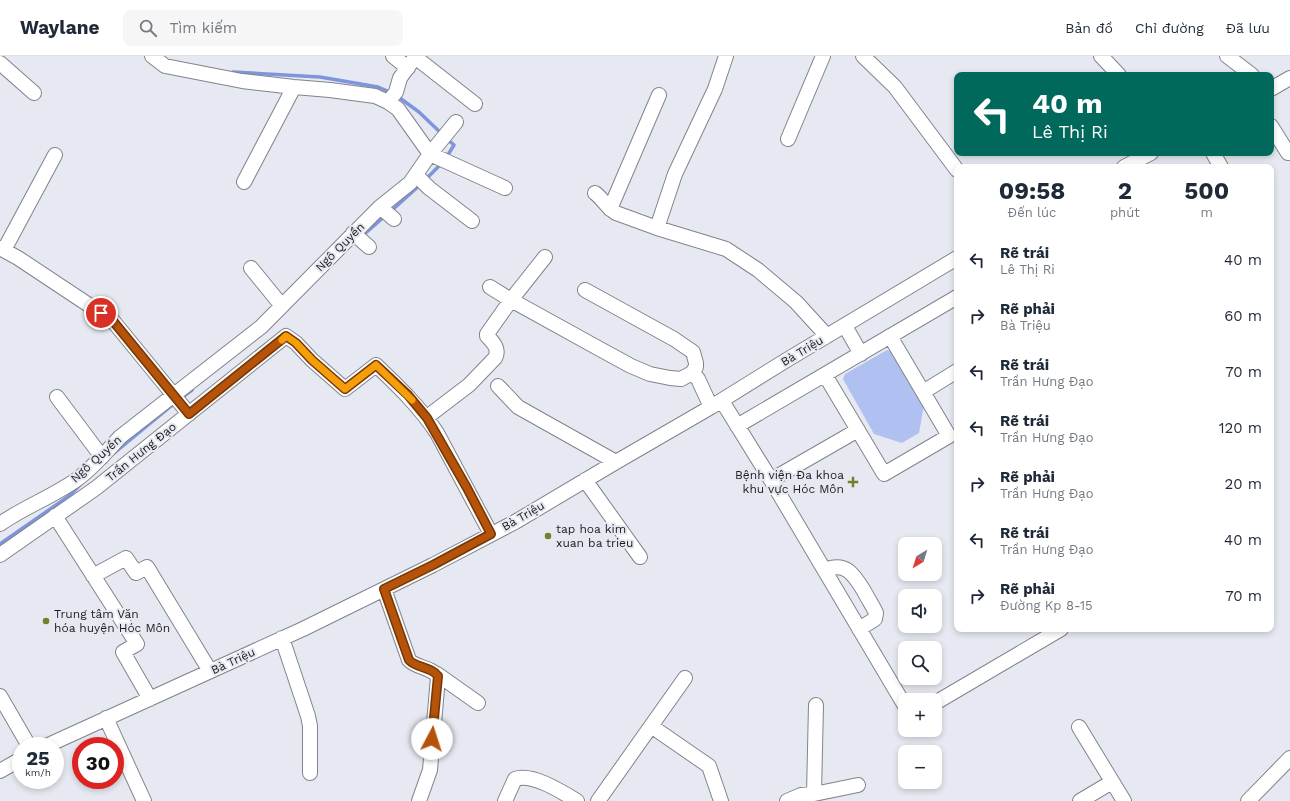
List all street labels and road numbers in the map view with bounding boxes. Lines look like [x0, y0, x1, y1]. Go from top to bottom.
street label: Ngô Quyền [313, 220, 367, 274]
street label: Bà Triệu [778, 333, 826, 369]
street label: Trần Hưng Đạo [103, 419, 179, 485]
street label: Ngô Quyền [68, 433, 124, 485]
street label: Bà Triệu [499, 498, 547, 534]
street label: Bà Triệu [209, 645, 257, 677]

